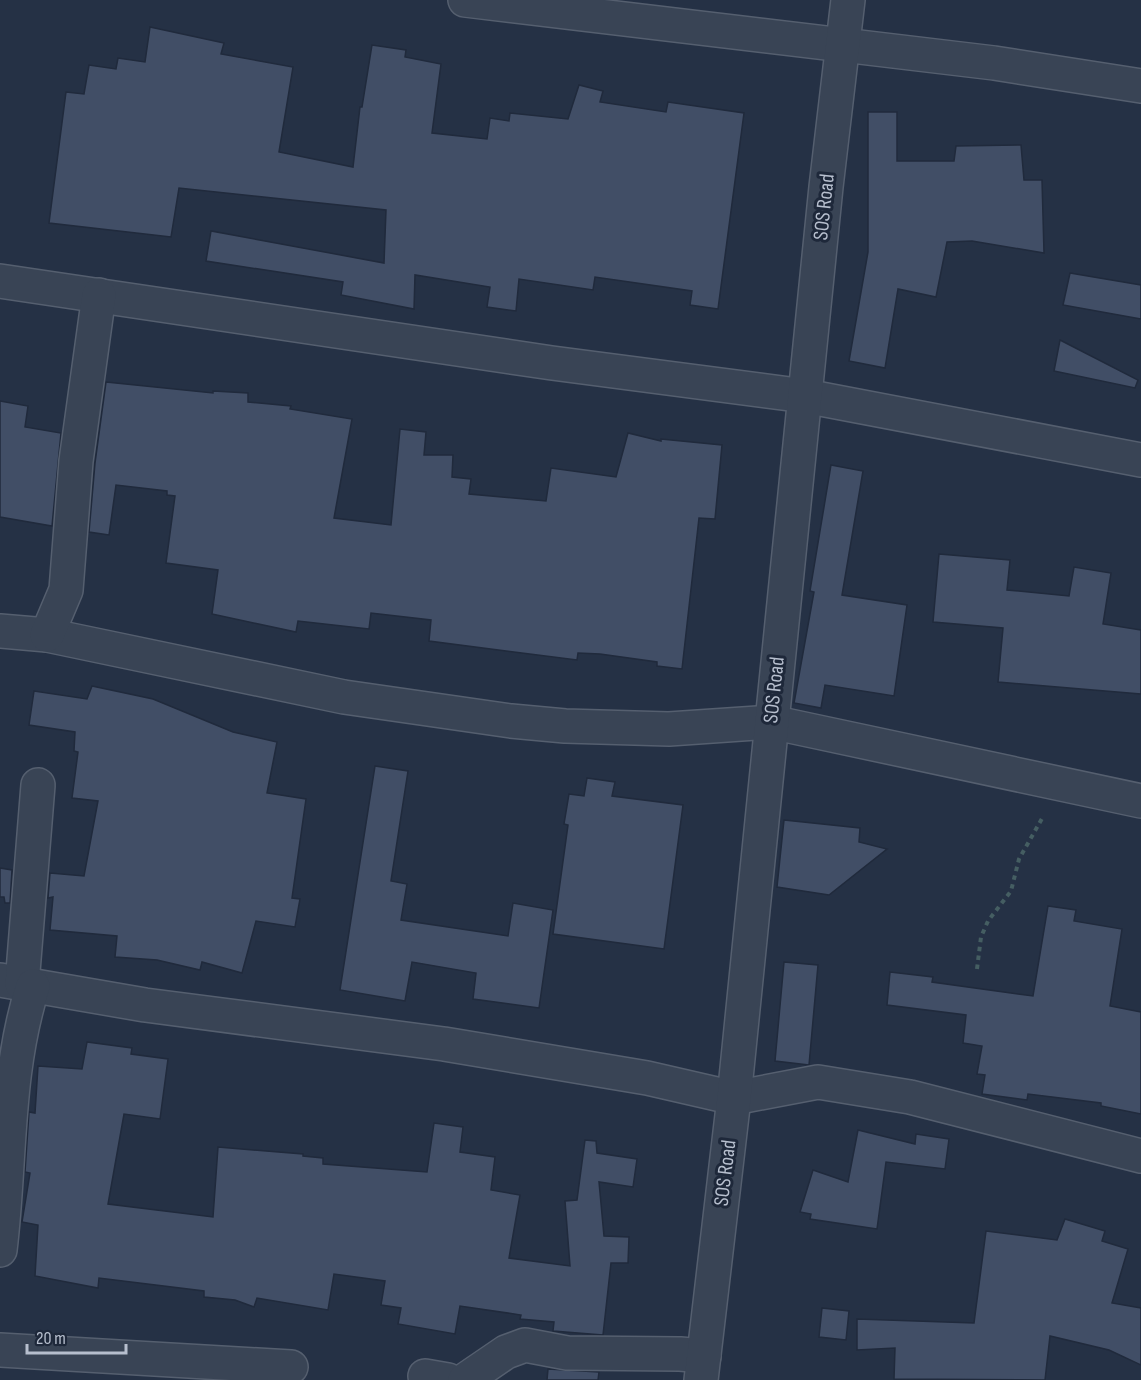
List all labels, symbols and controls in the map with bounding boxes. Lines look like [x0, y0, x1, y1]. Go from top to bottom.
street label: SOS Road [808, 173, 840, 241]
street label: SOS Road [758, 656, 790, 724]
street label: SOS Road [709, 1138, 741, 1208]
scale bar [27, 1317, 126, 1355]
text: 20 m [36, 1328, 66, 1349]

